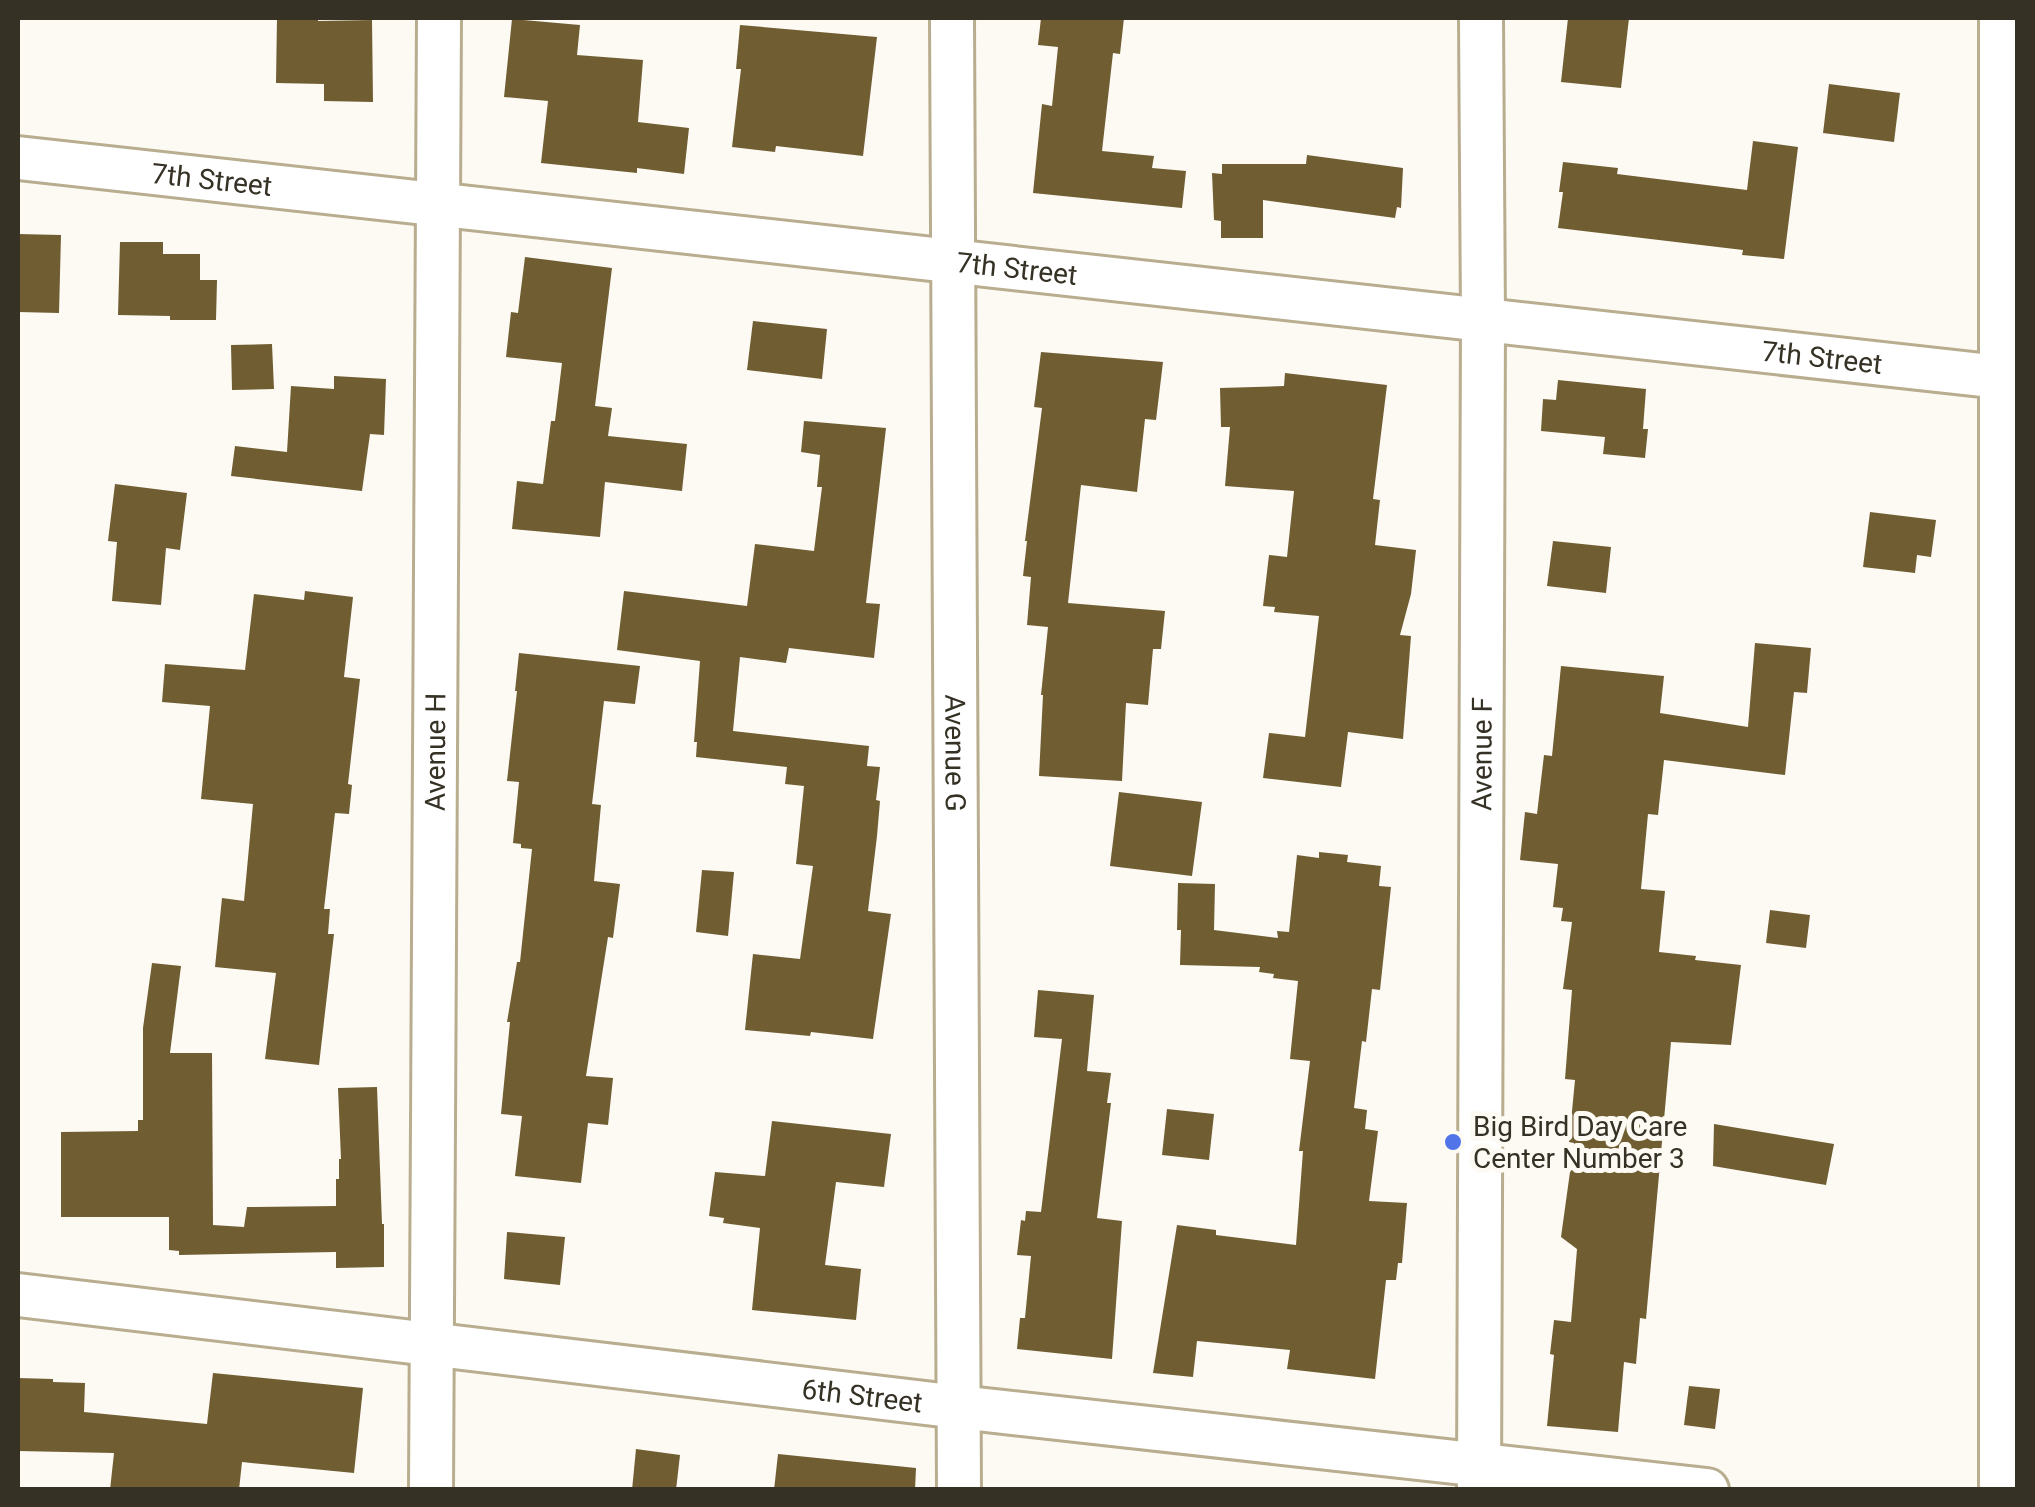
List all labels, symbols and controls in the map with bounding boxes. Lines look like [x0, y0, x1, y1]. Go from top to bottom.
street label: 7th Street [150, 157, 274, 203]
street label: 7th Street [955, 246, 1079, 292]
street label: 7th Street [1760, 335, 1884, 381]
street label: Avenue H [419, 693, 452, 811]
street label: Avenue G [938, 694, 972, 812]
street label: Avenue F [1465, 697, 1499, 811]
place label: Big Bird Day Care Center Number 3 [1473, 1110, 1687, 1175]
marker: Big Bird Day Care Center Number 3 [1442, 1131, 1464, 1153]
street label: 6th Street [800, 1372, 924, 1420]

